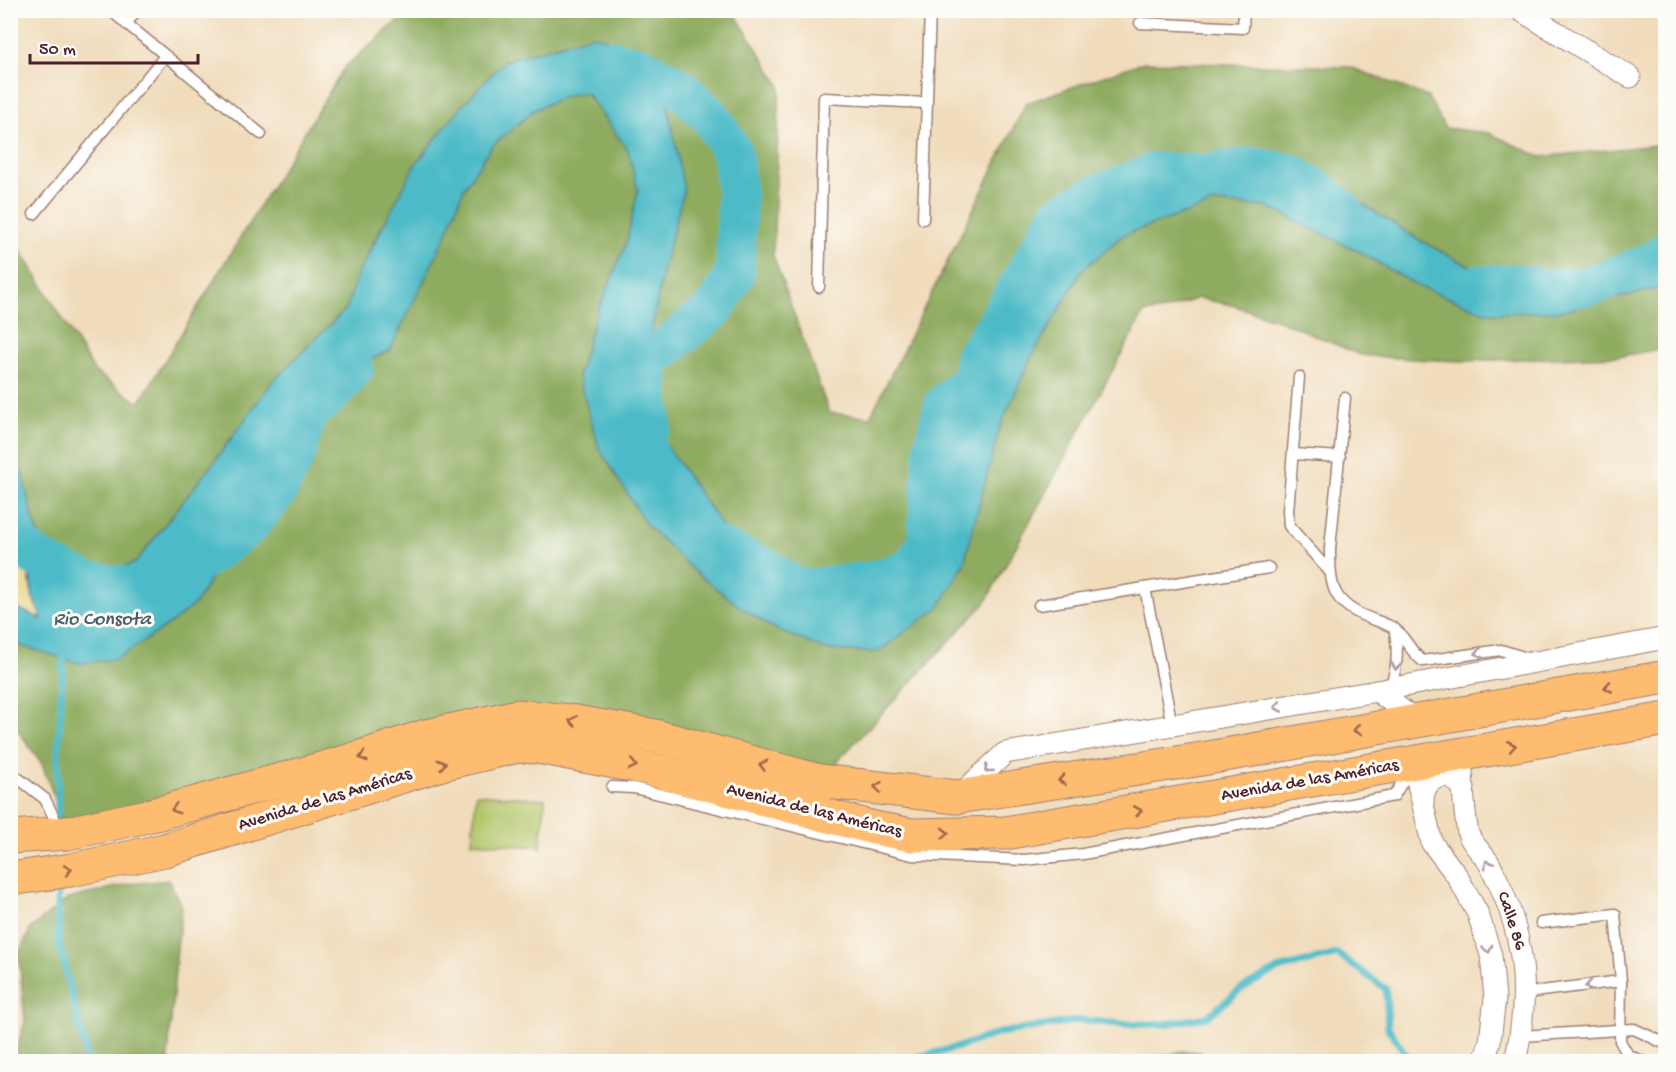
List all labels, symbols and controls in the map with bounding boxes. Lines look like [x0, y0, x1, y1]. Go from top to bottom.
scale bar [30, 27, 198, 65]
text: 50 m [39, 40, 76, 61]
water label: Rio Consota [53, 609, 153, 632]
one-way arrow [1474, 646, 1484, 659]
one-way arrow [1390, 660, 1403, 670]
one-way arrow [1603, 680, 1613, 693]
one-way arrow [1273, 700, 1283, 713]
one-way arrow [569, 716, 578, 728]
one-way arrow [1353, 724, 1362, 736]
one-way arrow [1507, 740, 1517, 753]
one-way arrow [358, 749, 369, 762]
street label: Avenida de las Américas [1220, 755, 1402, 807]
one-way arrow [628, 758, 638, 771]
one-way arrow [437, 759, 447, 772]
one-way arrow [758, 760, 768, 773]
one-way arrow [984, 762, 994, 773]
street label: Avenida de las Américas [236, 763, 415, 836]
one-way arrow [1057, 774, 1066, 786]
street label: Avenida de las Américas [724, 779, 905, 843]
one-way arrow [874, 782, 883, 794]
one-way arrow [170, 801, 180, 814]
one-way arrow [1134, 805, 1143, 817]
one-way arrow [941, 827, 950, 839]
one-way arrow [1484, 860, 1496, 870]
one-way arrow [63, 864, 73, 877]
street label: Calle 86 [1492, 889, 1531, 954]
one-way arrow [1481, 944, 1494, 954]
one-way arrow [1584, 979, 1593, 991]

